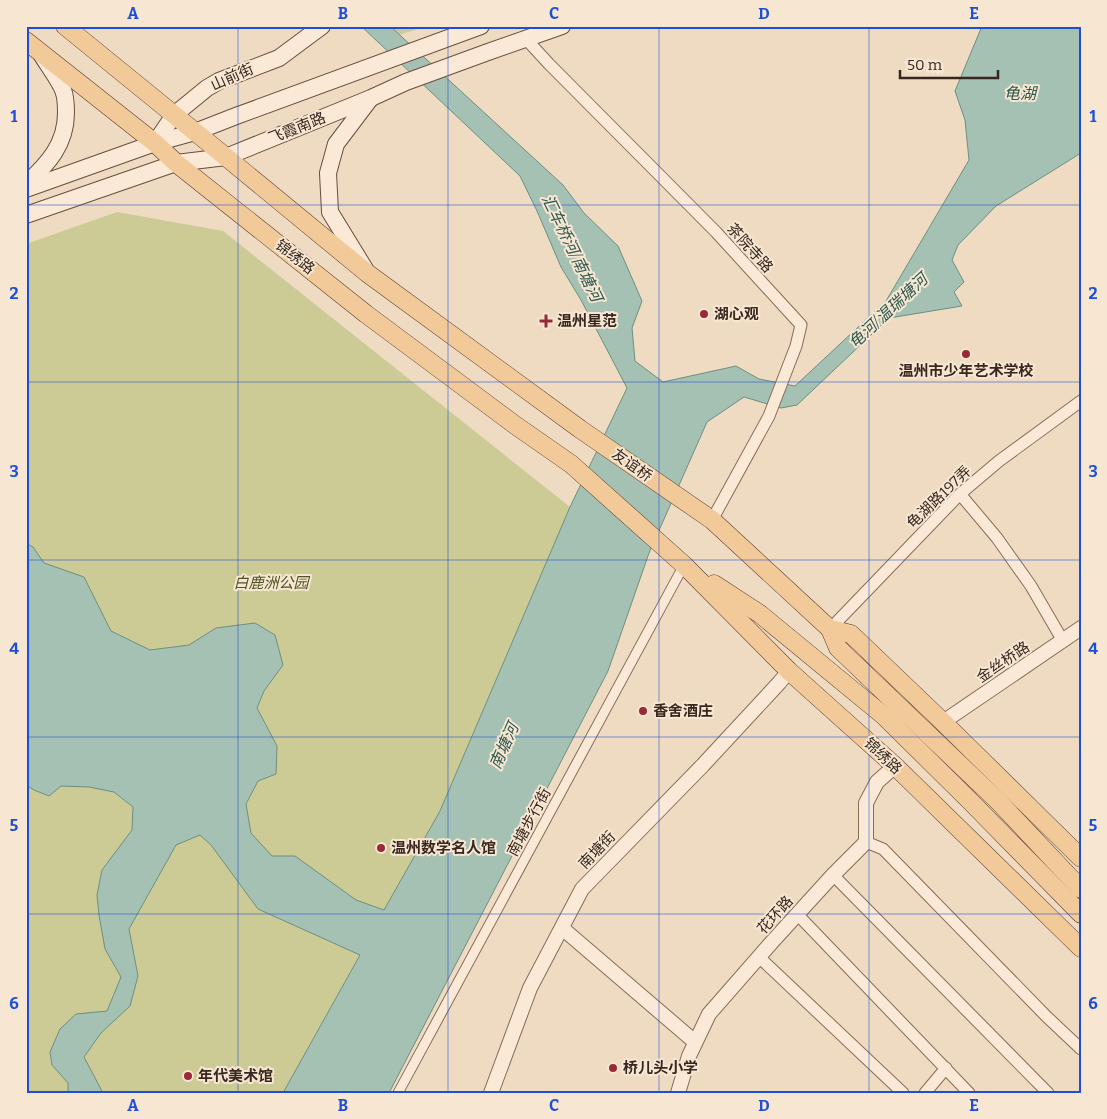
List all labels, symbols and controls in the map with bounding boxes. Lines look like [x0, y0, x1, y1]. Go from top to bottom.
text: A [127, 4, 139, 23]
text: B [338, 4, 348, 23]
text: C [549, 4, 559, 23]
text: D [758, 4, 770, 23]
text: E [969, 4, 979, 23]
scale bar [900, 48, 997, 80]
text: 50 m [907, 56, 943, 74]
street label: 山前街 [208, 60, 256, 94]
water label: 龟湖 [1004, 84, 1039, 103]
text: 1 [11, 107, 18, 126]
text: 1 [1090, 107, 1097, 126]
street label: 飞霞南路 [266, 108, 328, 148]
water label: 汇车桥河/南塘河 [538, 191, 607, 307]
street label: 茶院寺路 [723, 220, 777, 276]
street label: 锦绣路 [272, 236, 318, 278]
water label: 龟河/温瑞塘河 [845, 268, 933, 352]
text: 2 [9, 284, 19, 303]
text: 2 [1088, 284, 1098, 303]
place label: 湖心观 [714, 305, 759, 323]
marker: 湖心观 [698, 308, 710, 320]
place label: 温州星范 [557, 312, 617, 330]
marker: 温州星范 [539, 314, 553, 328]
marker: 温州市少年艺术学校 [960, 348, 972, 360]
place label: 温州市少年艺术学校 [898, 362, 1034, 380]
street label: 友谊桥 [608, 445, 656, 485]
text: 3 [9, 462, 19, 481]
street label: 龟湖路197弄 [903, 462, 975, 532]
text: 3 [1088, 462, 1098, 481]
park label: 白鹿洲公园 [233, 574, 310, 592]
street label: 金丝桥路 [973, 638, 1033, 686]
text: 4 [9, 639, 19, 658]
text: 4 [1088, 639, 1098, 658]
place label: 香舍酒庄 [653, 702, 713, 720]
marker: 香舍酒庄 [637, 705, 649, 717]
water label: 南塘河 [486, 717, 524, 772]
street label: 锦绣路 [860, 734, 906, 778]
street label: 南塘步行街 [503, 785, 555, 859]
text: 5 [10, 816, 19, 835]
text: 5 [1089, 816, 1098, 835]
street label: 南塘街 [575, 828, 619, 872]
place label: 温州数学名人馆 [391, 839, 496, 857]
marker: 温州数学名人馆 [375, 842, 387, 854]
street label: 花环路 [753, 892, 797, 938]
text: 6 [9, 994, 19, 1013]
text: 6 [1088, 994, 1098, 1013]
place label: 桥儿头小学 [623, 1059, 698, 1077]
marker: 桥儿头小学 [607, 1062, 619, 1074]
place label: 年代美术馆 [198, 1067, 273, 1085]
marker: 年代美术馆 [182, 1070, 194, 1082]
text: A [127, 1096, 139, 1115]
text: B [338, 1096, 348, 1115]
text: C [549, 1096, 559, 1115]
text: D [758, 1096, 770, 1115]
text: E [969, 1096, 979, 1115]

